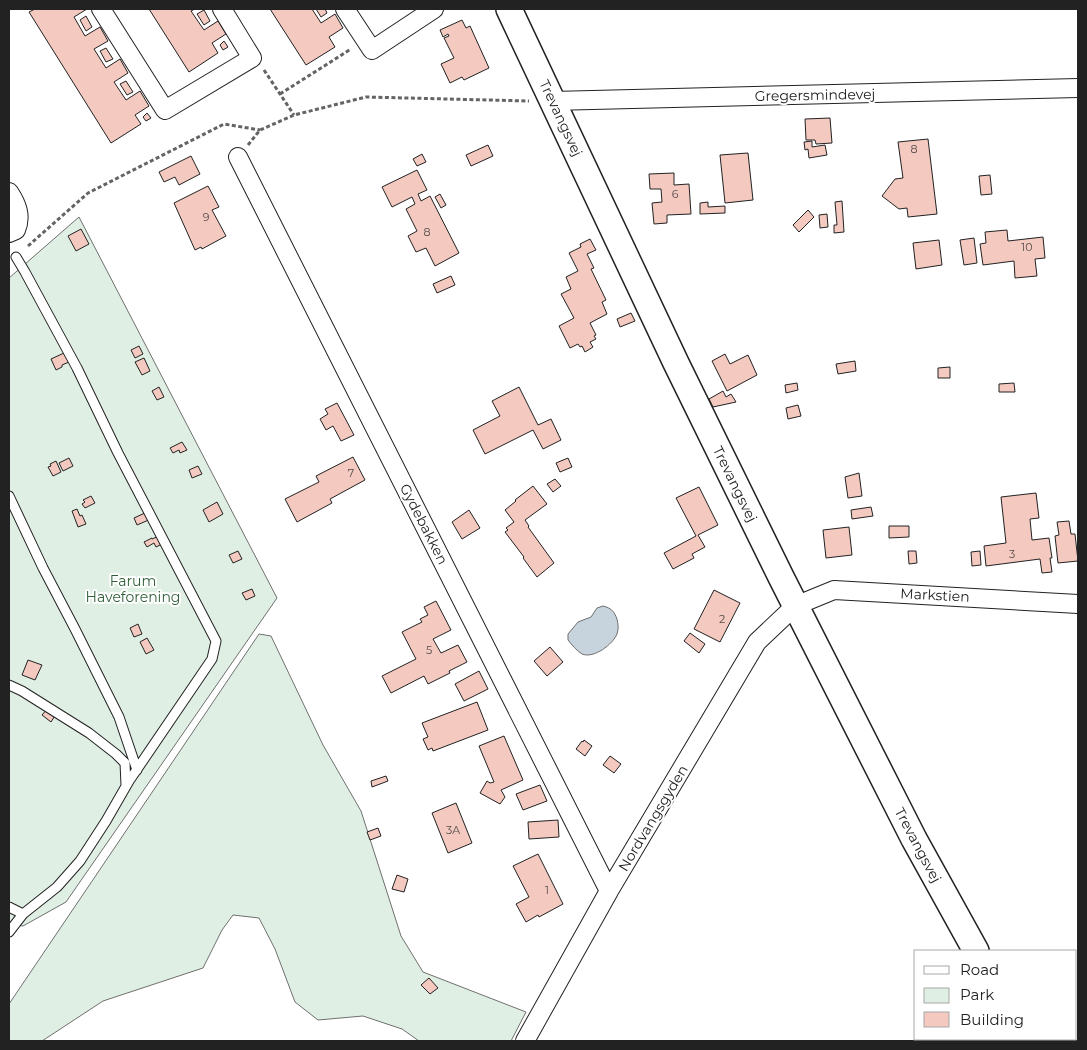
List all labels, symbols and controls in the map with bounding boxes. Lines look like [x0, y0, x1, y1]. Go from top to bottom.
street label: Trevangsvej [535, 77, 587, 159]
street label: Gregersmindevej [755, 85, 875, 105]
house number: 8 [910, 142, 918, 156]
house number: 6 [672, 187, 679, 201]
house number: 9 [203, 210, 210, 224]
house number: 8 [423, 225, 431, 239]
house number: 10 [1021, 240, 1033, 254]
street label: Trevangsvej [709, 443, 761, 525]
house number: 7 [348, 466, 354, 480]
street label: Gydebakken [396, 481, 452, 567]
house number: 3 [1009, 547, 1015, 561]
park label: Farum Haveforening [86, 572, 180, 606]
street label: Markstien [900, 584, 970, 606]
house number: 2 [719, 612, 725, 626]
house number: 5 [426, 643, 432, 657]
street label: Nordvangsgyden [614, 762, 692, 874]
street label: Trevangsvej [891, 804, 945, 886]
house number: 3A [446, 823, 460, 837]
house number: 1 [545, 883, 549, 897]
legend [914, 950, 1077, 1040]
text: Road [960, 960, 999, 979]
text: Park [960, 985, 994, 1004]
text: Building [960, 1010, 1024, 1029]

